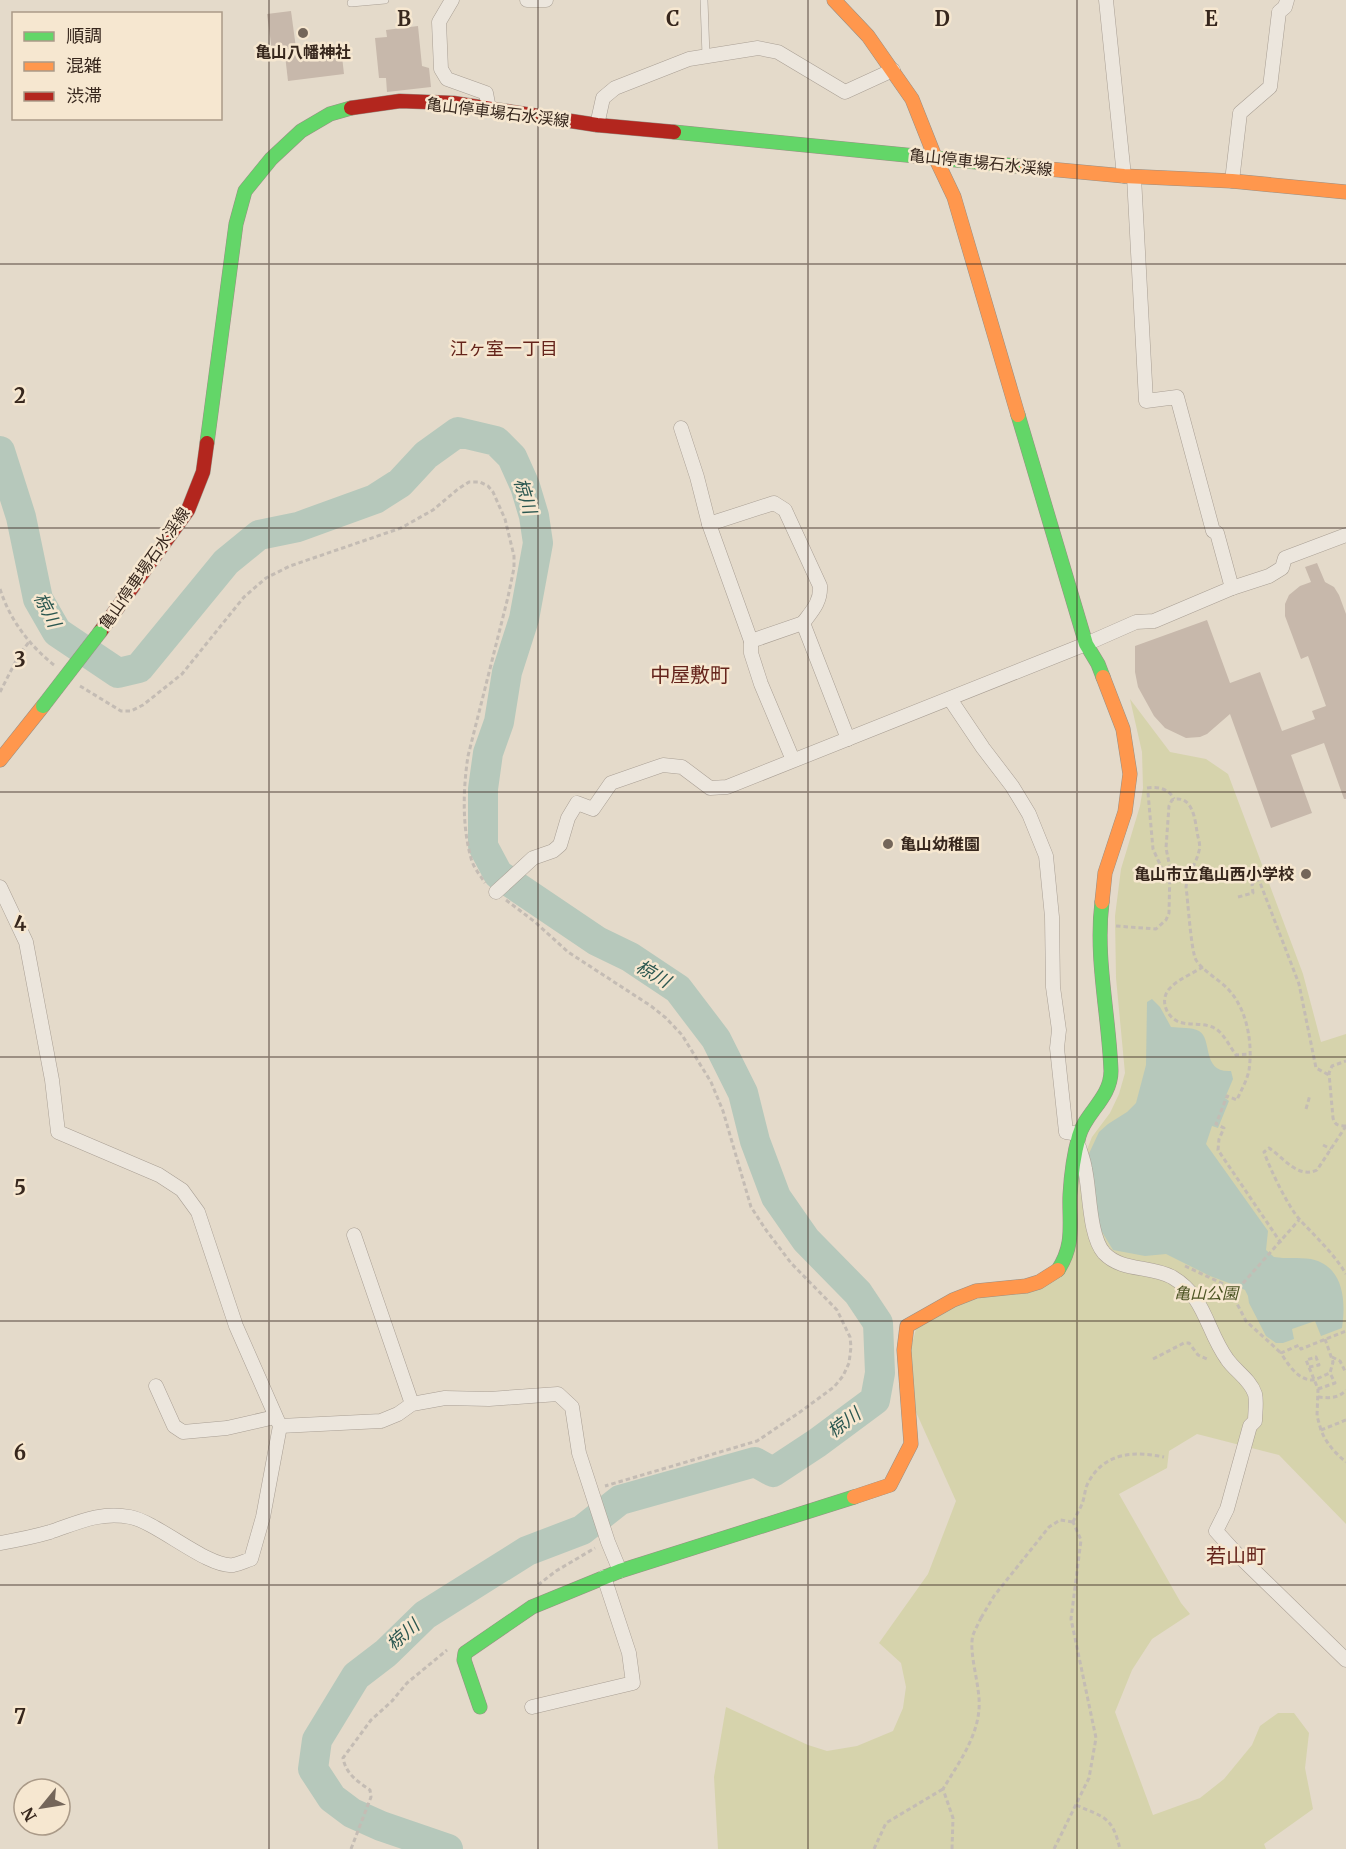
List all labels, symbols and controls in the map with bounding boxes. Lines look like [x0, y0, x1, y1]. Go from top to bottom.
text: B [397, 6, 411, 31]
text: C [666, 6, 680, 31]
text: D [934, 6, 950, 31]
text: E [1204, 6, 1218, 31]
legend [12, 12, 222, 120]
text: 順調 [66, 24, 102, 47]
marker: 亀山八幡神社 [296, 26, 310, 40]
place label: 亀山八幡神社 [255, 42, 351, 62]
text: 混雑 [66, 54, 102, 77]
text: 渋滞 [66, 84, 102, 107]
street label: 亀山停車場石水渓線 [425, 93, 571, 131]
street label: 亀山停車場石水渓線 [908, 145, 1054, 179]
district label: 江ヶ室一丁目 [450, 337, 558, 360]
text: 2 [14, 383, 26, 408]
water label: 椋川 [509, 475, 542, 518]
street label: 亀山停車場石水渓線 [95, 503, 193, 633]
water label: 椋川 [29, 589, 67, 633]
text: 3 [14, 647, 26, 672]
district label: 中屋敷町 [650, 662, 730, 687]
place label: 亀山幼稚園 [900, 834, 980, 854]
marker: 亀山幼稚園 [881, 837, 895, 851]
place label: 亀山市立亀山西小学校 [1134, 864, 1294, 884]
marker: 亀山市立亀山西小学校 [1299, 867, 1313, 881]
text: 4 [14, 911, 27, 936]
water label: 椋川 [632, 955, 676, 994]
text: 5 [14, 1175, 26, 1200]
park label: 亀山公園 [1174, 1283, 1240, 1303]
water label: 椋川 [822, 1401, 867, 1443]
text: 6 [14, 1440, 26, 1465]
district label: 若山町 [1206, 1543, 1266, 1568]
water label: 椋川 [382, 1613, 425, 1655]
text: 7 [14, 1704, 26, 1729]
north arrow [12, 1777, 72, 1837]
text: N [17, 1804, 41, 1825]

